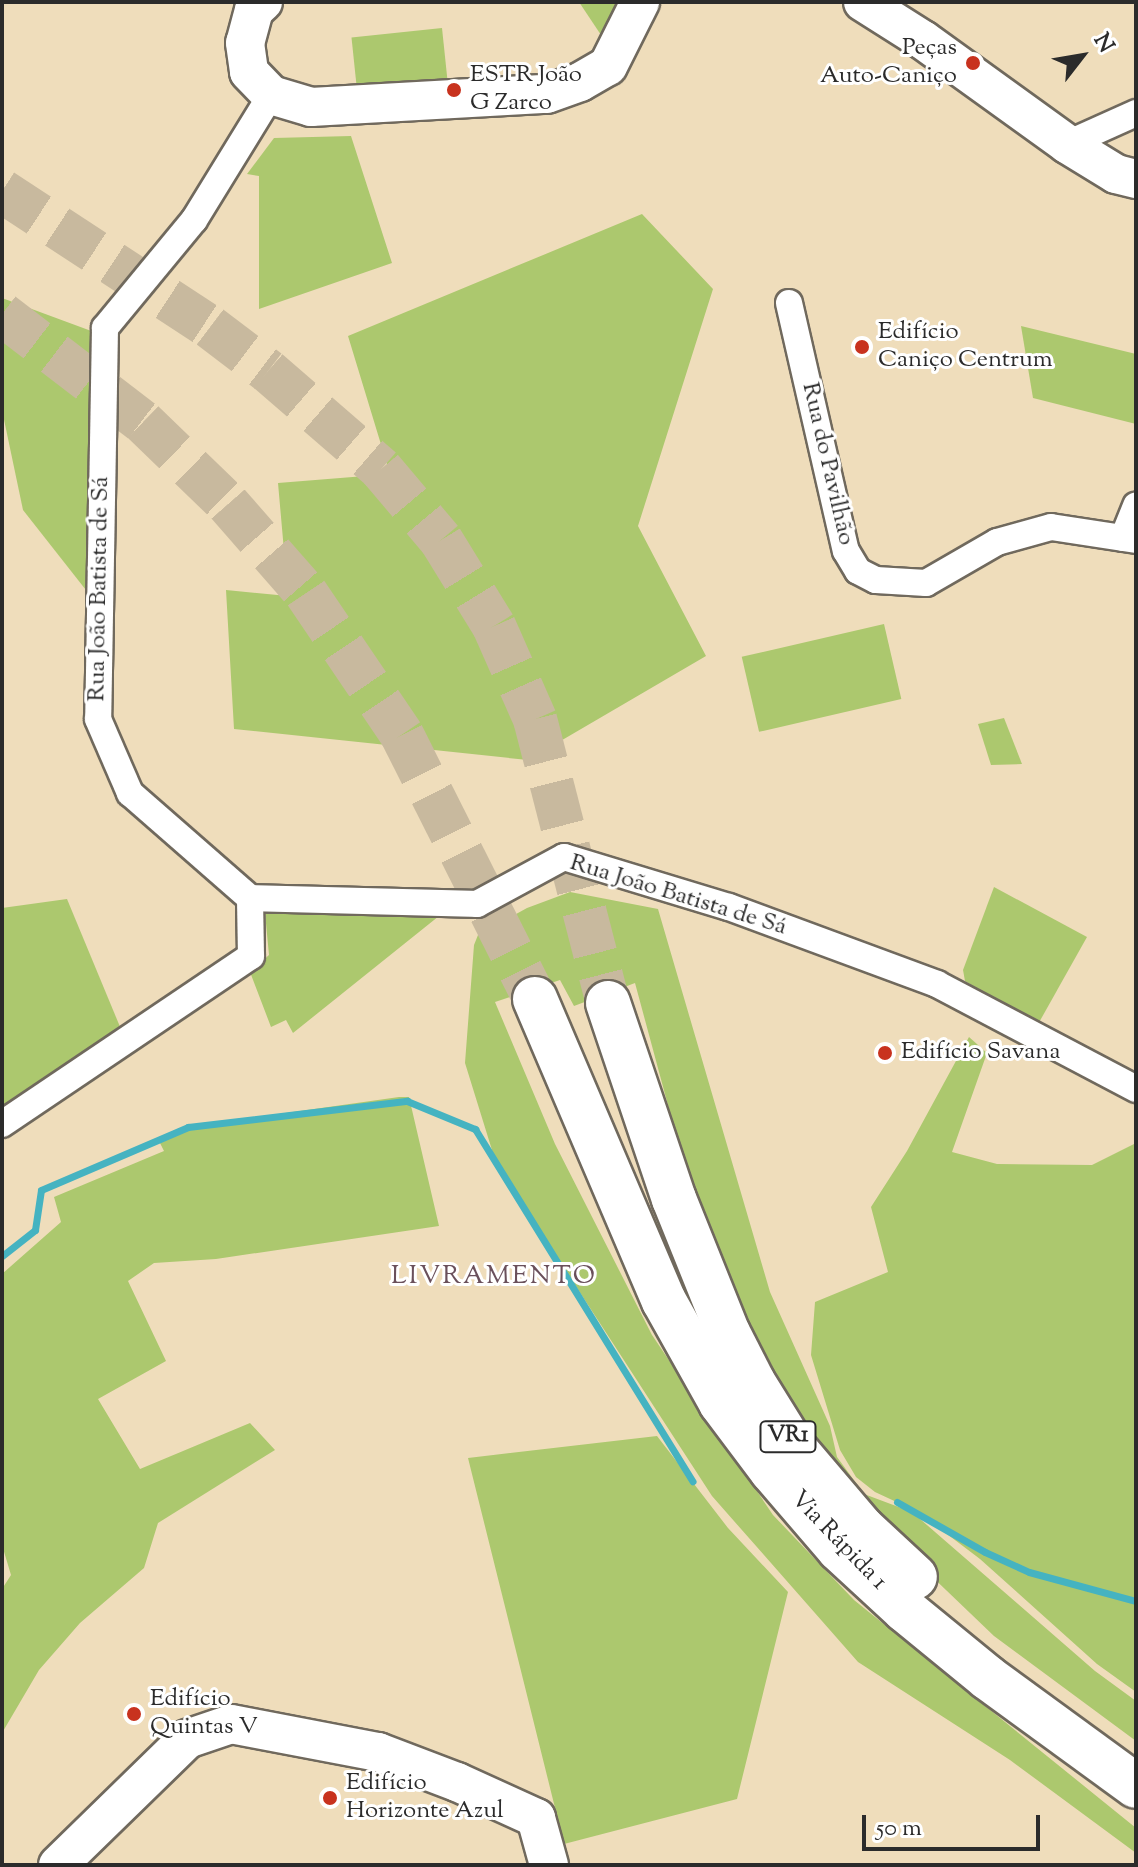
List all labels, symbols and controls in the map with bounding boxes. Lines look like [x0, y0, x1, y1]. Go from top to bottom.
north arrow [1042, 16, 1122, 96]
text: N [1084, 28, 1121, 59]
place label: Peças Auto-Caniço [820, 35, 957, 91]
marker: Peças Auto-Caniço [964, 54, 982, 72]
place label: ESTR João G Zarco [470, 62, 582, 118]
marker: ESTR João G Zarco [445, 81, 463, 99]
place label: Edifício Caniço Centrum [878, 319, 1053, 375]
marker: Edifício Caniço Centrum [853, 338, 871, 356]
street label: Rua do Pavilhão [794, 380, 860, 548]
street label: Rua João Batista de Sá [84, 476, 116, 702]
street label: Rua João Batista de Sá [566, 849, 790, 943]
place label: Edifício Savana [901, 1039, 1061, 1067]
marker: Edifício Savana [876, 1044, 894, 1062]
district label: LIVRAMENTO [391, 1261, 597, 1293]
road number: VR1 [758, 1419, 818, 1455]
street label: Via Rápida 1 [784, 1485, 892, 1597]
place label: Edifício Quintas V [150, 1686, 258, 1742]
marker: Edifício Quintas V [125, 1705, 143, 1723]
place label: Edifício Horizonte Azul [346, 1770, 504, 1826]
marker: Edifício Horizonte Azul [321, 1789, 339, 1807]
scale bar [866, 1799, 1044, 1849]
text: 50 m [876, 1812, 922, 1846]

